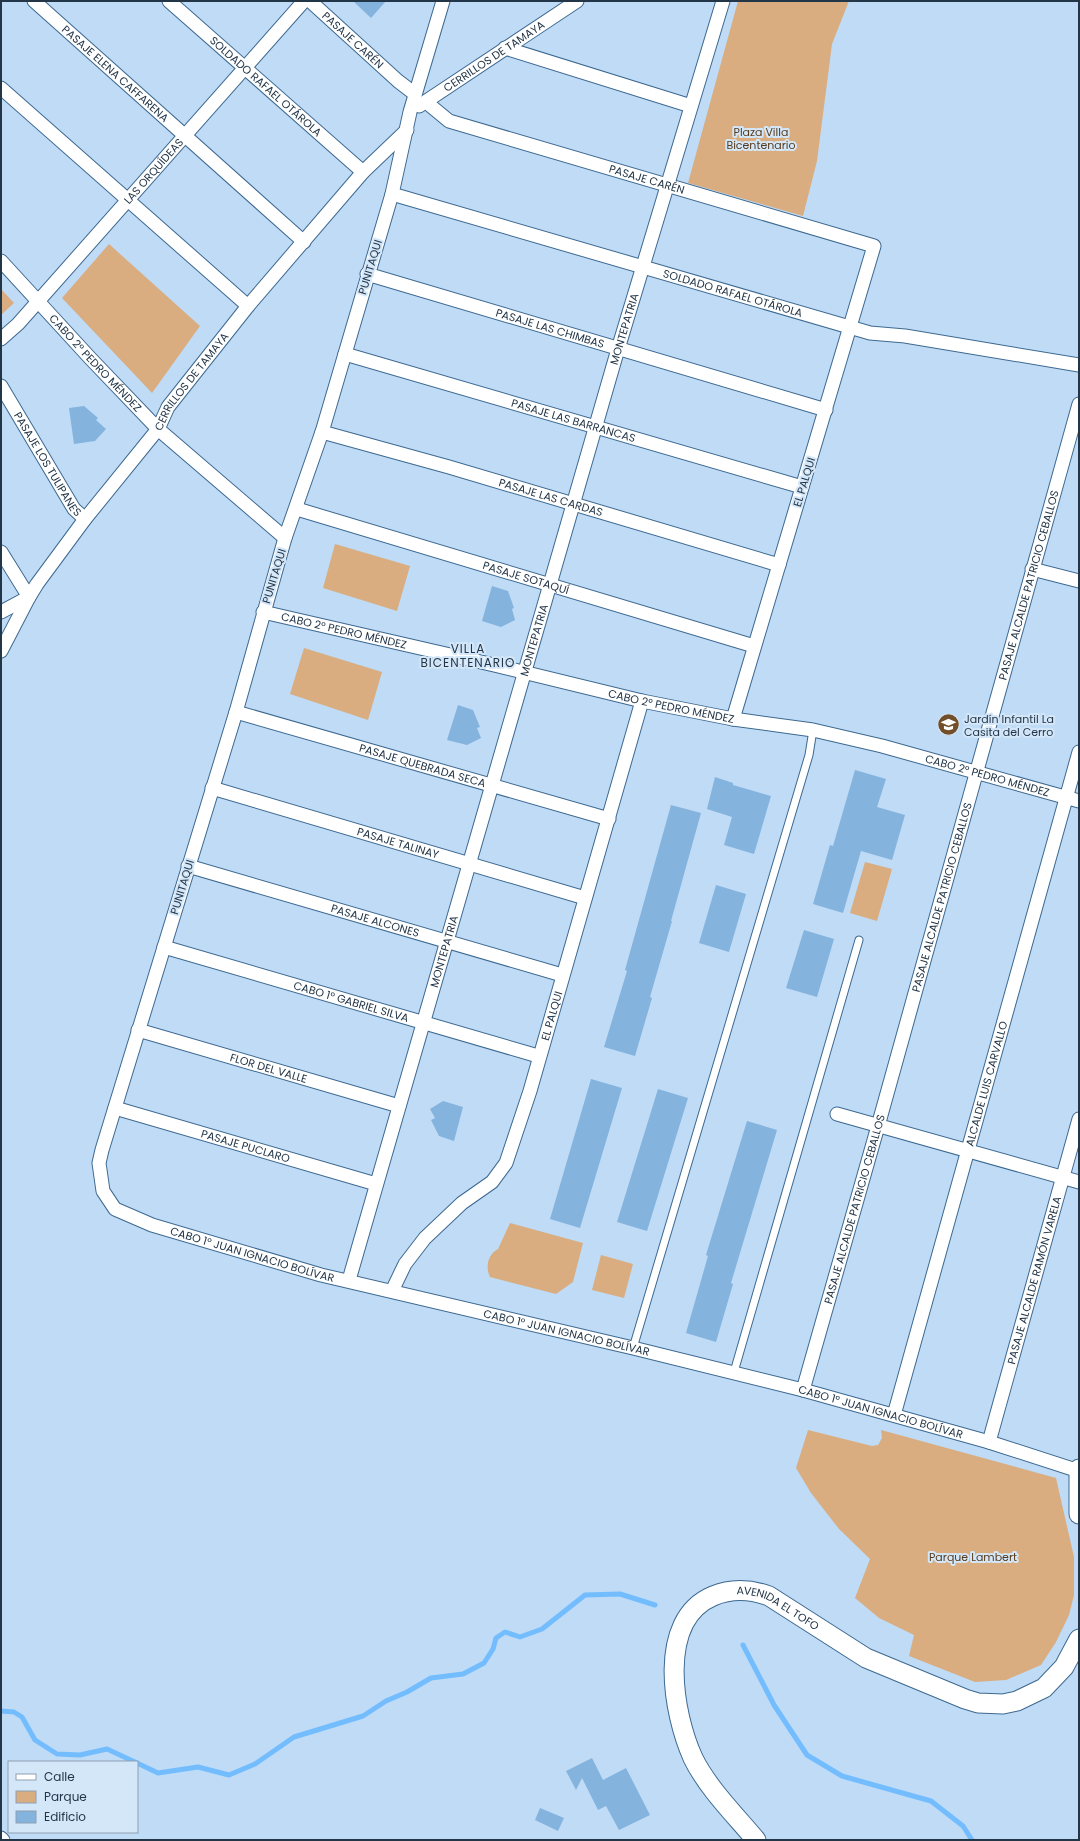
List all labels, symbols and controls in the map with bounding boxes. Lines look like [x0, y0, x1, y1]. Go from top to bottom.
street label: PASAJE CARÉN [319, 8, 387, 72]
street label: CERRILLOS DE TAMAYA [440, 16, 548, 96]
street label: PASAJE ELENA CAFFARENA [58, 22, 173, 126]
street label: SOLDADO RAFAEL OTÁROLA [206, 33, 326, 140]
park label: Plaza Villa Bicentenario [726, 124, 796, 153]
street label: LAS ORQUÍDEAS [120, 135, 187, 207]
street label: PASAJE CARÉN [607, 160, 687, 198]
street label: PUNITAQUI [354, 238, 386, 296]
street label: SOLDADO RAFAEL OTÁROLA [661, 265, 805, 321]
street label: MONTEPATRIA [606, 291, 643, 367]
street label: PASAJE LAS CHIMBAS [494, 305, 606, 352]
street label: CABO 2° PEDRO MÉNDEZ [46, 311, 145, 415]
street label: CERRILLOS DE TAMAYA [150, 328, 233, 433]
street label: PASAJE LAS BARRANCAS [509, 395, 638, 446]
street label: PASAJE LOS TULIPANES [10, 409, 85, 520]
street label: EL PALQUI [789, 455, 819, 509]
street label: PASAJE LAS CARDAS [497, 474, 605, 520]
street label: PASAJE ALCALDE PATRICIO CEBALLOS [995, 488, 1063, 682]
street label: PUNITAQUI [258, 547, 290, 605]
street label: PASAJE SOTAQUÍ [481, 557, 571, 598]
street label: MONTEPATRIA [516, 602, 552, 678]
street label: CABO 2° PEDRO MÉNDEZ [280, 608, 408, 653]
district label: VILLA BICENTENARIO [420, 640, 516, 671]
street label: CABO 2° PEDRO MÉNDEZ [607, 685, 736, 727]
place label: Jardín Infantil La Casita del Cerro [964, 711, 1054, 740]
school or university icon: Jardín Infantil La Casita del Cerro [936, 712, 962, 738]
street label: PASAJE QUEBRADA SECA [357, 740, 488, 791]
street label: CABO 2° PEDRO MÉNDEZ [923, 750, 1051, 800]
street label: PASAJE ALCALDE PATRICIO CEBALLOS [908, 800, 976, 994]
street label: PASAJE TALINAY [355, 823, 441, 863]
street label: PUNITAQUI [166, 858, 198, 916]
street label: PASAJE ALCONES [329, 900, 421, 941]
street label: MONTEPATRIA [426, 913, 462, 989]
street label: CABO 1° GABRIEL SILVA [292, 977, 411, 1026]
street label: EL PALQUI [537, 989, 566, 1042]
street label: ALCALDE LUIS CARVALLO [961, 1019, 1012, 1148]
street label: FLOR DEL VALLE [228, 1049, 309, 1087]
street label: PASAJE ALCALDE PATRICIO CEBALLOS [820, 1113, 889, 1306]
street label: PASAJE PUCLARO [199, 1125, 292, 1167]
street label: PASAJE ALCALDE RAMÓN VARELA [1003, 1194, 1065, 1366]
street label: CABO 1° JUAN IGNACIO BOLÍVAR [168, 1223, 336, 1286]
street label: CABO 1° JUAN IGNACIO BOLÍVAR [482, 1305, 652, 1360]
street label: CABO 1° JUAN IGNACIO BOLÍVAR [797, 1381, 965, 1442]
park label: Parque Lambert [929, 1549, 1017, 1565]
street label: AVENIDA EL TOFO [737, 1582, 823, 1634]
legend [8, 1761, 138, 1833]
text: Calle [44, 1768, 75, 1785]
text: Parque [44, 1788, 87, 1805]
text: Edificio [44, 1808, 86, 1825]

